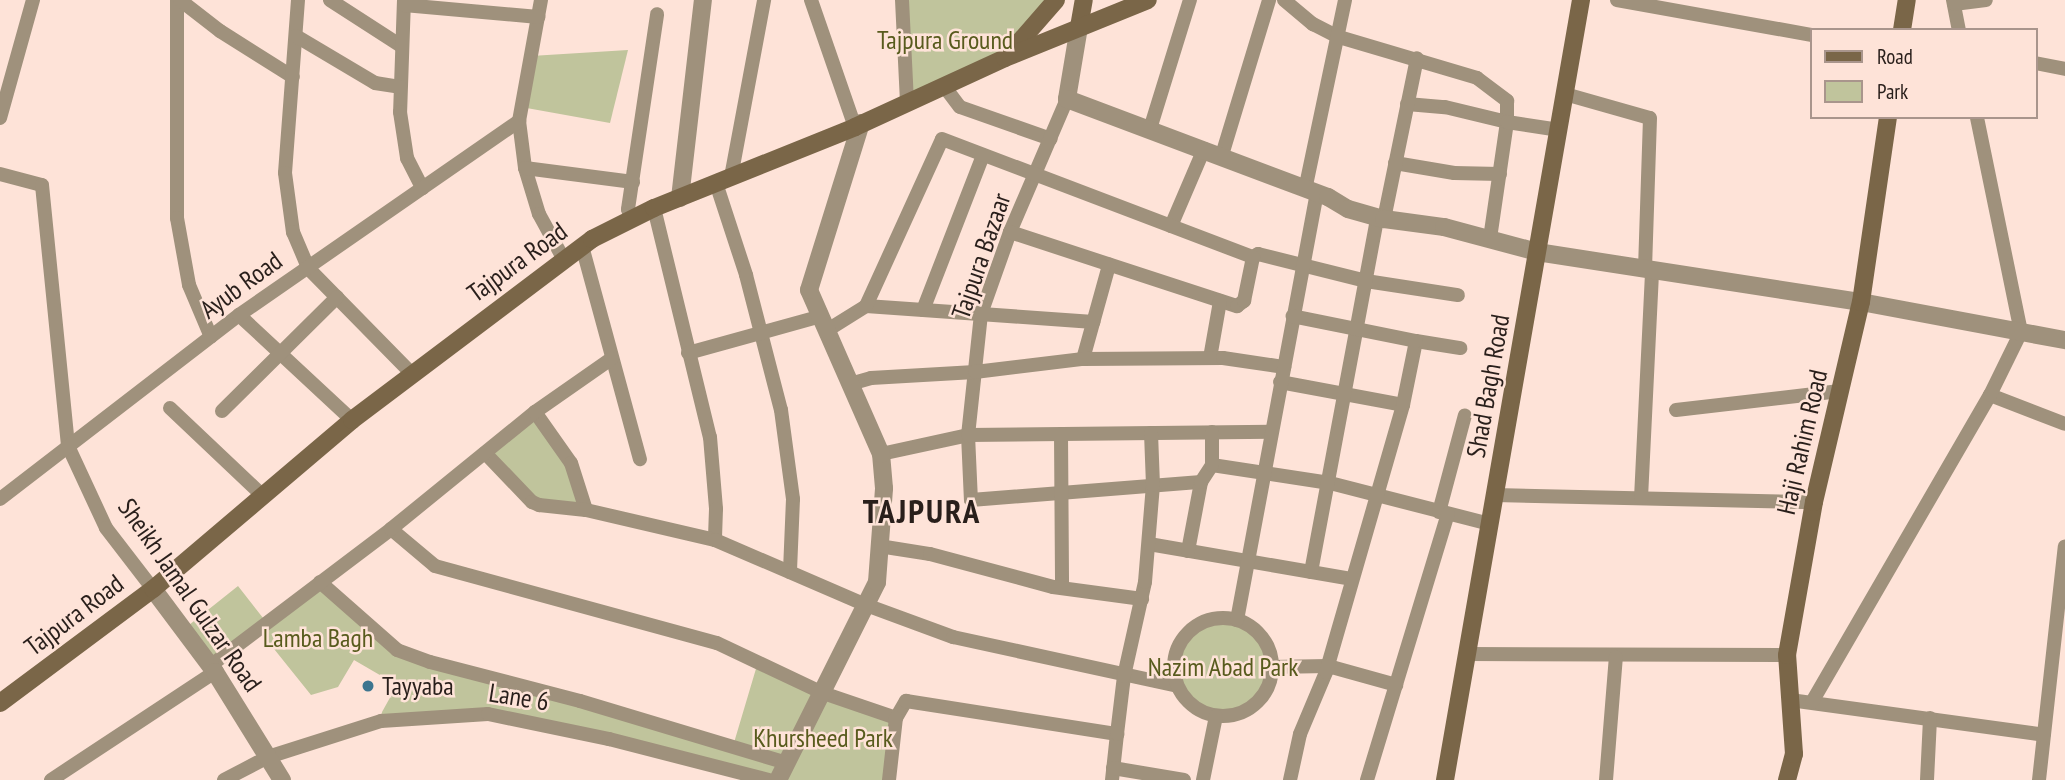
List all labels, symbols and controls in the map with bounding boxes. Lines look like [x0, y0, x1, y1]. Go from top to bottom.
park label: Tajpura Ground [877, 24, 1013, 56]
legend [1810, 28, 2037, 119]
text: Road [1877, 43, 1913, 70]
text: Park [1877, 78, 1908, 105]
street label: Tajpura Bazaar [945, 189, 1017, 323]
street label: Tajpura Road [461, 215, 573, 309]
street label: Ayub Road [194, 245, 288, 325]
street label: Shad Bagh Road [1460, 312, 1516, 460]
street label: Haji Rahim Road [1770, 366, 1834, 518]
district label: TAJPURA [864, 491, 980, 531]
street label: Sheikh Jamal Gulzar Road [112, 492, 268, 698]
street label: Tajpura Road [19, 568, 129, 662]
park label: Lamba Bagh [263, 622, 373, 654]
park label: Nazim Abad Park [1147, 651, 1299, 683]
place label: Tayyaba [382, 670, 454, 702]
street label: Lane 6 [487, 677, 551, 717]
marker: Tayyaba [360, 678, 376, 694]
park label: Khursheed Park [753, 722, 893, 754]

